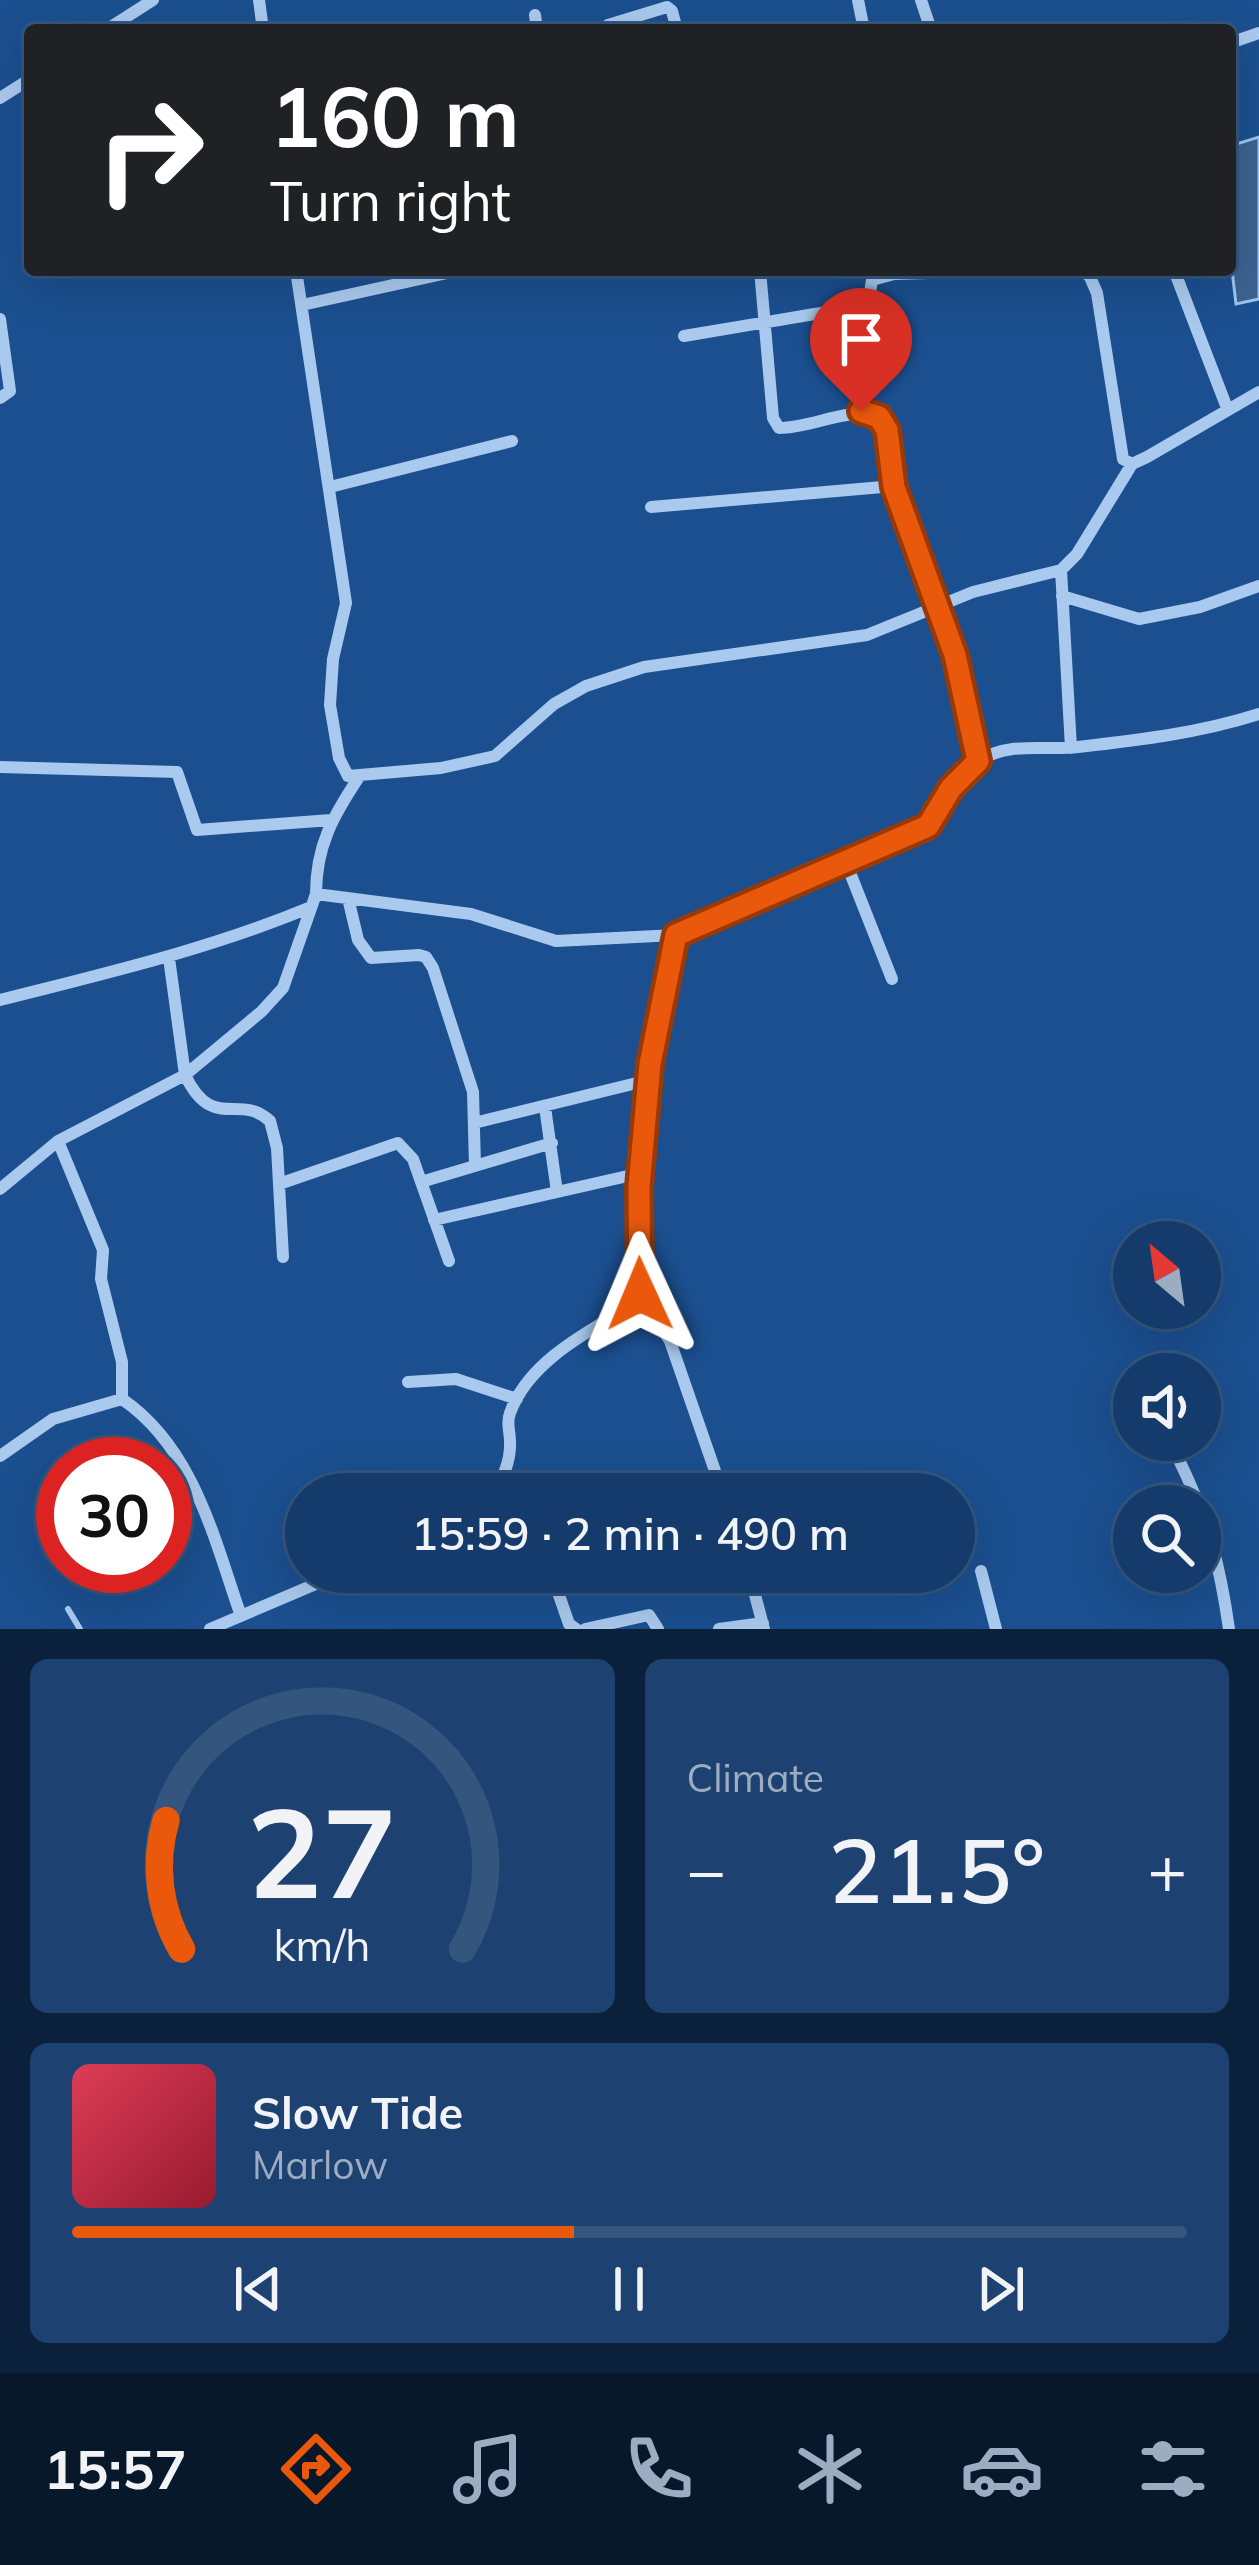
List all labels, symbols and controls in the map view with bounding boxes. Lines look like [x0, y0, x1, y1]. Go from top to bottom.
text: 160 m [270, 63, 520, 168]
icon: right [72, 72, 228, 228]
text: Turn right [270, 167, 511, 235]
pin [810, 288, 912, 411]
icon: arrive [828, 306, 894, 372]
north arrow [1113, 1221, 1221, 1329]
map controls [1113, 1221, 1221, 1593]
position arrow [577, 1231, 703, 1357]
button: sound [1113, 1353, 1221, 1461]
speed limit sign: 30 [36, 1437, 192, 1593]
button: search [1113, 1485, 1221, 1593]
text: 15:59 · 2 min · 490 m [411, 1505, 849, 1561]
text: Climate [687, 1753, 824, 1802]
text: 27 [247, 1773, 397, 1929]
text: 21.5° [828, 1813, 1045, 1926]
text: − [687, 1828, 726, 1911]
text: + [1147, 1828, 1187, 1911]
text: km/h [274, 1918, 371, 1972]
text: Slow Tide [252, 2084, 463, 2140]
text: Marlow [252, 2140, 388, 2189]
icon: previous [225, 2256, 291, 2322]
icon: pause [596, 2256, 662, 2322]
icon: next [968, 2256, 1034, 2322]
icon: directions [274, 2427, 358, 2511]
icon: music [446, 2427, 530, 2511]
icon: phone [617, 2427, 701, 2511]
icon: climate [788, 2427, 872, 2511]
icon: car [960, 2427, 1044, 2511]
icon: filters [1131, 2427, 1215, 2511]
text: 15:57 [44, 2435, 187, 2503]

